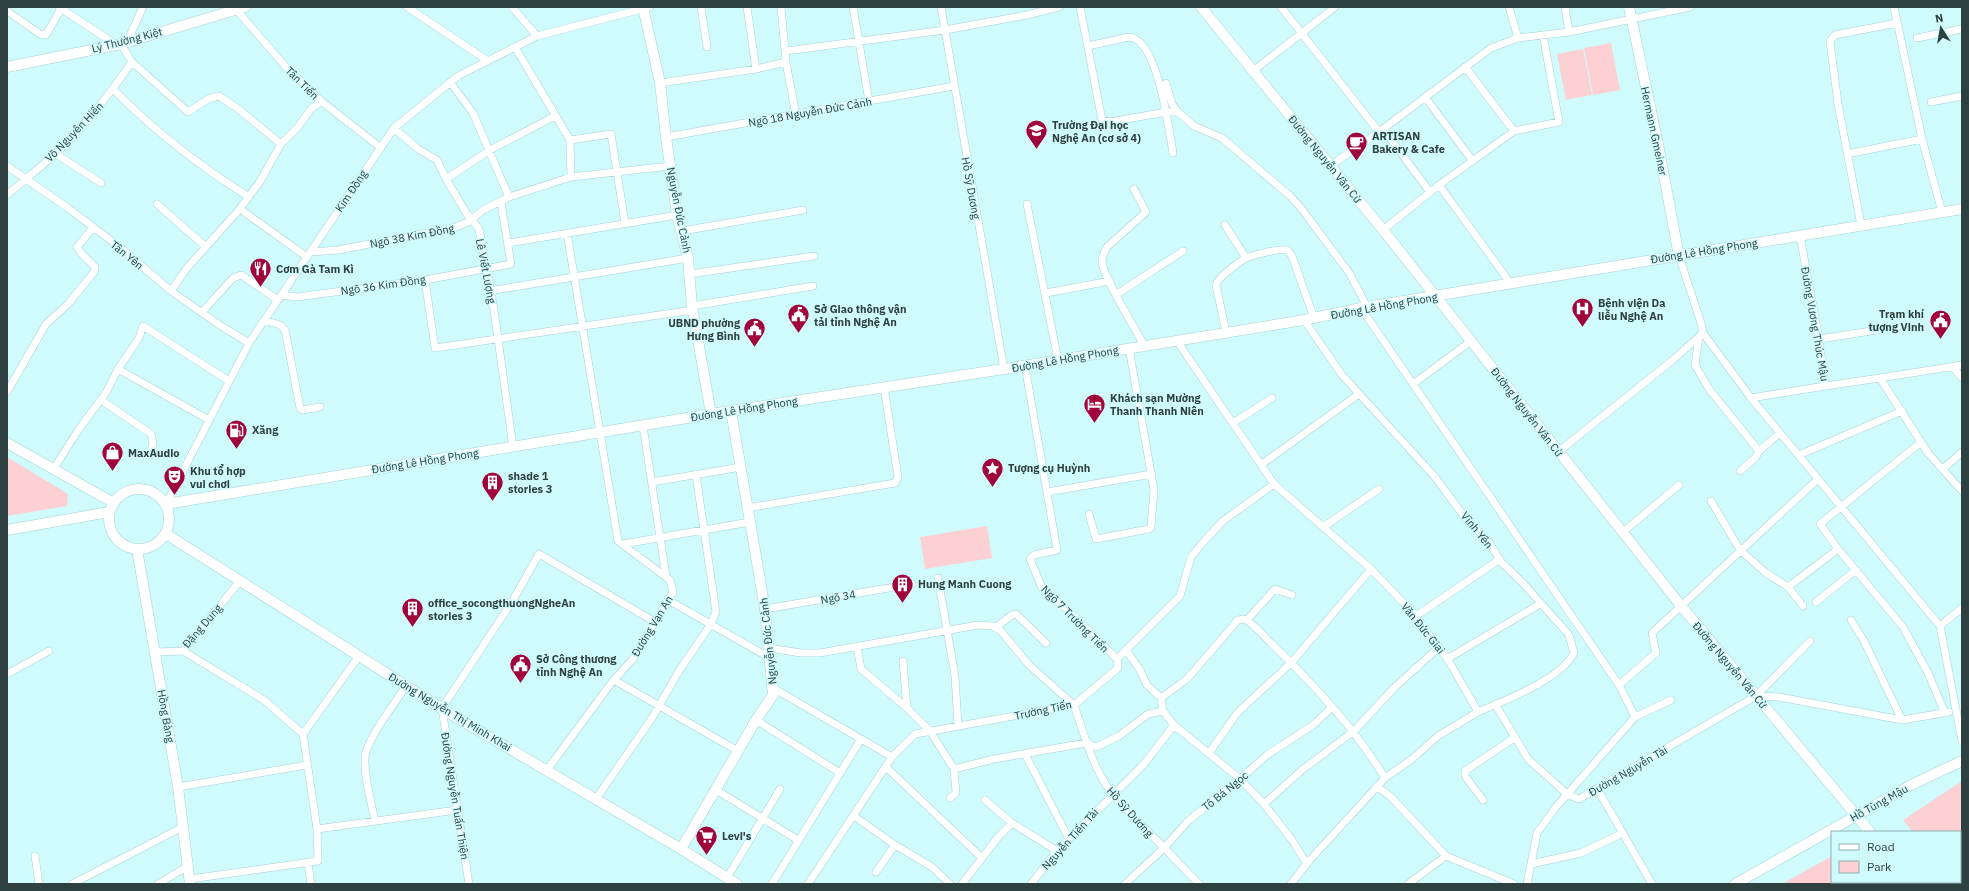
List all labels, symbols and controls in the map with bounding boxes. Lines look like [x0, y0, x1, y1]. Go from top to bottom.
north arrow [1921, 8, 1961, 48]
text: N [1934, 11, 1944, 26]
street label: Lý Thường Kiệt [90, 24, 164, 56]
street label: Tân Tiến [282, 63, 322, 103]
street label: Hermann Gmeiner [1638, 85, 1670, 177]
street label: Ngõ 18 Nguyễn Đức Cảnh [747, 94, 873, 130]
street label: Võ Nguyên Hiến [42, 99, 106, 165]
street label: Đường Nguyễn Văn Cừ [1285, 112, 1365, 206]
school or university icon: Trường Đại học Nghệ An (cơ sở 4) [1024, 118, 1050, 151]
place label: Trường Đại học Nghệ An (cơ sở 4) [1052, 118, 1141, 145]
cafe icon: ARTISAN Bakery & Cafe [1344, 129, 1370, 162]
place label: ARTISAN Bakery & Cafe [1372, 129, 1445, 156]
street label: Hồ Sỹ Dương [959, 156, 983, 220]
street label: Nguyễn Đức Cảnh [664, 166, 694, 254]
street label: Kim Đồng [332, 167, 370, 215]
street label: Ngõ 38 Kim Đồng [369, 221, 456, 251]
street label: Đường Lê Hồng Phong [1649, 236, 1759, 266]
street label: Tân Yên [108, 237, 146, 273]
street label: Lê Viết Lượng [473, 237, 499, 305]
restaurant icon: Cơm Gà Tam Kì [248, 256, 274, 289]
place label: Cơm Gà Tam Kì [276, 262, 354, 276]
street label: Đường Vương Thúc Mậu [1798, 266, 1832, 382]
street label: Ngõ 36 Kim Đồng [340, 272, 427, 298]
street label: Đường Lê Hồng Phong [1329, 290, 1439, 322]
hospital icon: Bệnh viện Da liễu Nghệ An [1569, 296, 1595, 329]
place label: Bệnh viện Da liễu Nghệ An [1598, 296, 1666, 323]
public building icon: Sở Giao thông vận tải tỉnh Nghệ An [785, 302, 811, 335]
place label: Sở Giao thông vận tải tỉnh Nghệ An [814, 302, 907, 329]
place label: Trạm khí tượng Vinh [1868, 307, 1925, 334]
public building icon: Trạm khí tượng Vinh [1927, 307, 1953, 340]
place label: UBND phường Hưng Bình [668, 316, 741, 343]
public building icon: UBND phường Hưng Bình [742, 316, 768, 349]
street label: Đường Lê Hồng Phong [1010, 343, 1120, 375]
street label: Đường Nguyễn Văn Cừ [1488, 365, 1566, 460]
hotel icon: Khách sạn Mường Thanh Thanh Niên [1082, 391, 1108, 424]
place label: Khách sạn Mường Thanh Thanh Niên [1110, 391, 1204, 418]
street label: Đường Lê Hồng Phong [689, 394, 799, 424]
fuel station icon: Xăng [224, 417, 250, 450]
place label: Xăng [252, 423, 279, 437]
shop icon: MaxAudio [100, 440, 126, 473]
place label: MaxAudio [128, 446, 180, 460]
street label: Đường Lê Hồng Phong [370, 446, 480, 476]
place icon: Tượng cụ Huỳnh [980, 455, 1006, 488]
place label: Tượng cụ Huỳnh [1008, 461, 1090, 475]
theatre icon: Khu tổ hợp vui chơi [161, 464, 187, 497]
place label: Khu tổ hợp vui chơi [190, 464, 246, 491]
building icon: shade 1 stories 3 [480, 469, 506, 502]
place label: shade 1 stories 3 [508, 469, 552, 496]
street label: Vĩnh Yên [1458, 509, 1496, 551]
building icon: Hung Manh Cuong [890, 571, 916, 604]
place label: Hung Manh Cuong [918, 577, 1012, 591]
street label: Ngõ 7 Trường Tiến [1038, 582, 1112, 656]
street label: Ngõ 34 [819, 587, 857, 607]
street label: Đường Vạn An [628, 593, 676, 659]
building icon: office_socongthuongNgheAn stories 3 [399, 596, 425, 629]
place label: office_socongthuongNgheAn stories 3 [428, 596, 575, 623]
street label: Nguyễn Đức Cảnh [756, 597, 780, 685]
street label: Văn Đức Giai [1398, 600, 1448, 656]
street label: Đặng Dung [179, 601, 225, 651]
street label: Đường Nguyễn Văn Cừ [1690, 619, 1771, 712]
public building icon: Sở Công thương tỉnh Nghệ An [507, 652, 533, 685]
place label: Sở Công thương tỉnh Nghệ An [536, 652, 617, 679]
street label: Đường Nguyễn Thị Minh Khai [386, 670, 514, 754]
street label: Hồng Bàng [154, 688, 178, 744]
street label: Trường Tiến [1013, 697, 1073, 723]
street label: Đường Nguyễn Tuấn Thiện [438, 731, 472, 861]
street label: Đường Nguyễn Tài [1586, 743, 1670, 799]
street label: Tô Bá Ngọc [1199, 768, 1251, 814]
street label: Hồ Tùng Mậu [1848, 781, 1910, 825]
street label: Hồ Sỹ Dương [1104, 784, 1156, 840]
street label: Nguyễn Tiến Tài [1039, 805, 1101, 873]
supermarket icon: Levi's [693, 823, 719, 856]
place label: Levi's [722, 829, 752, 843]
legend [1831, 831, 1961, 883]
text: Road [1867, 839, 1895, 854]
text: Park [1867, 859, 1892, 874]

